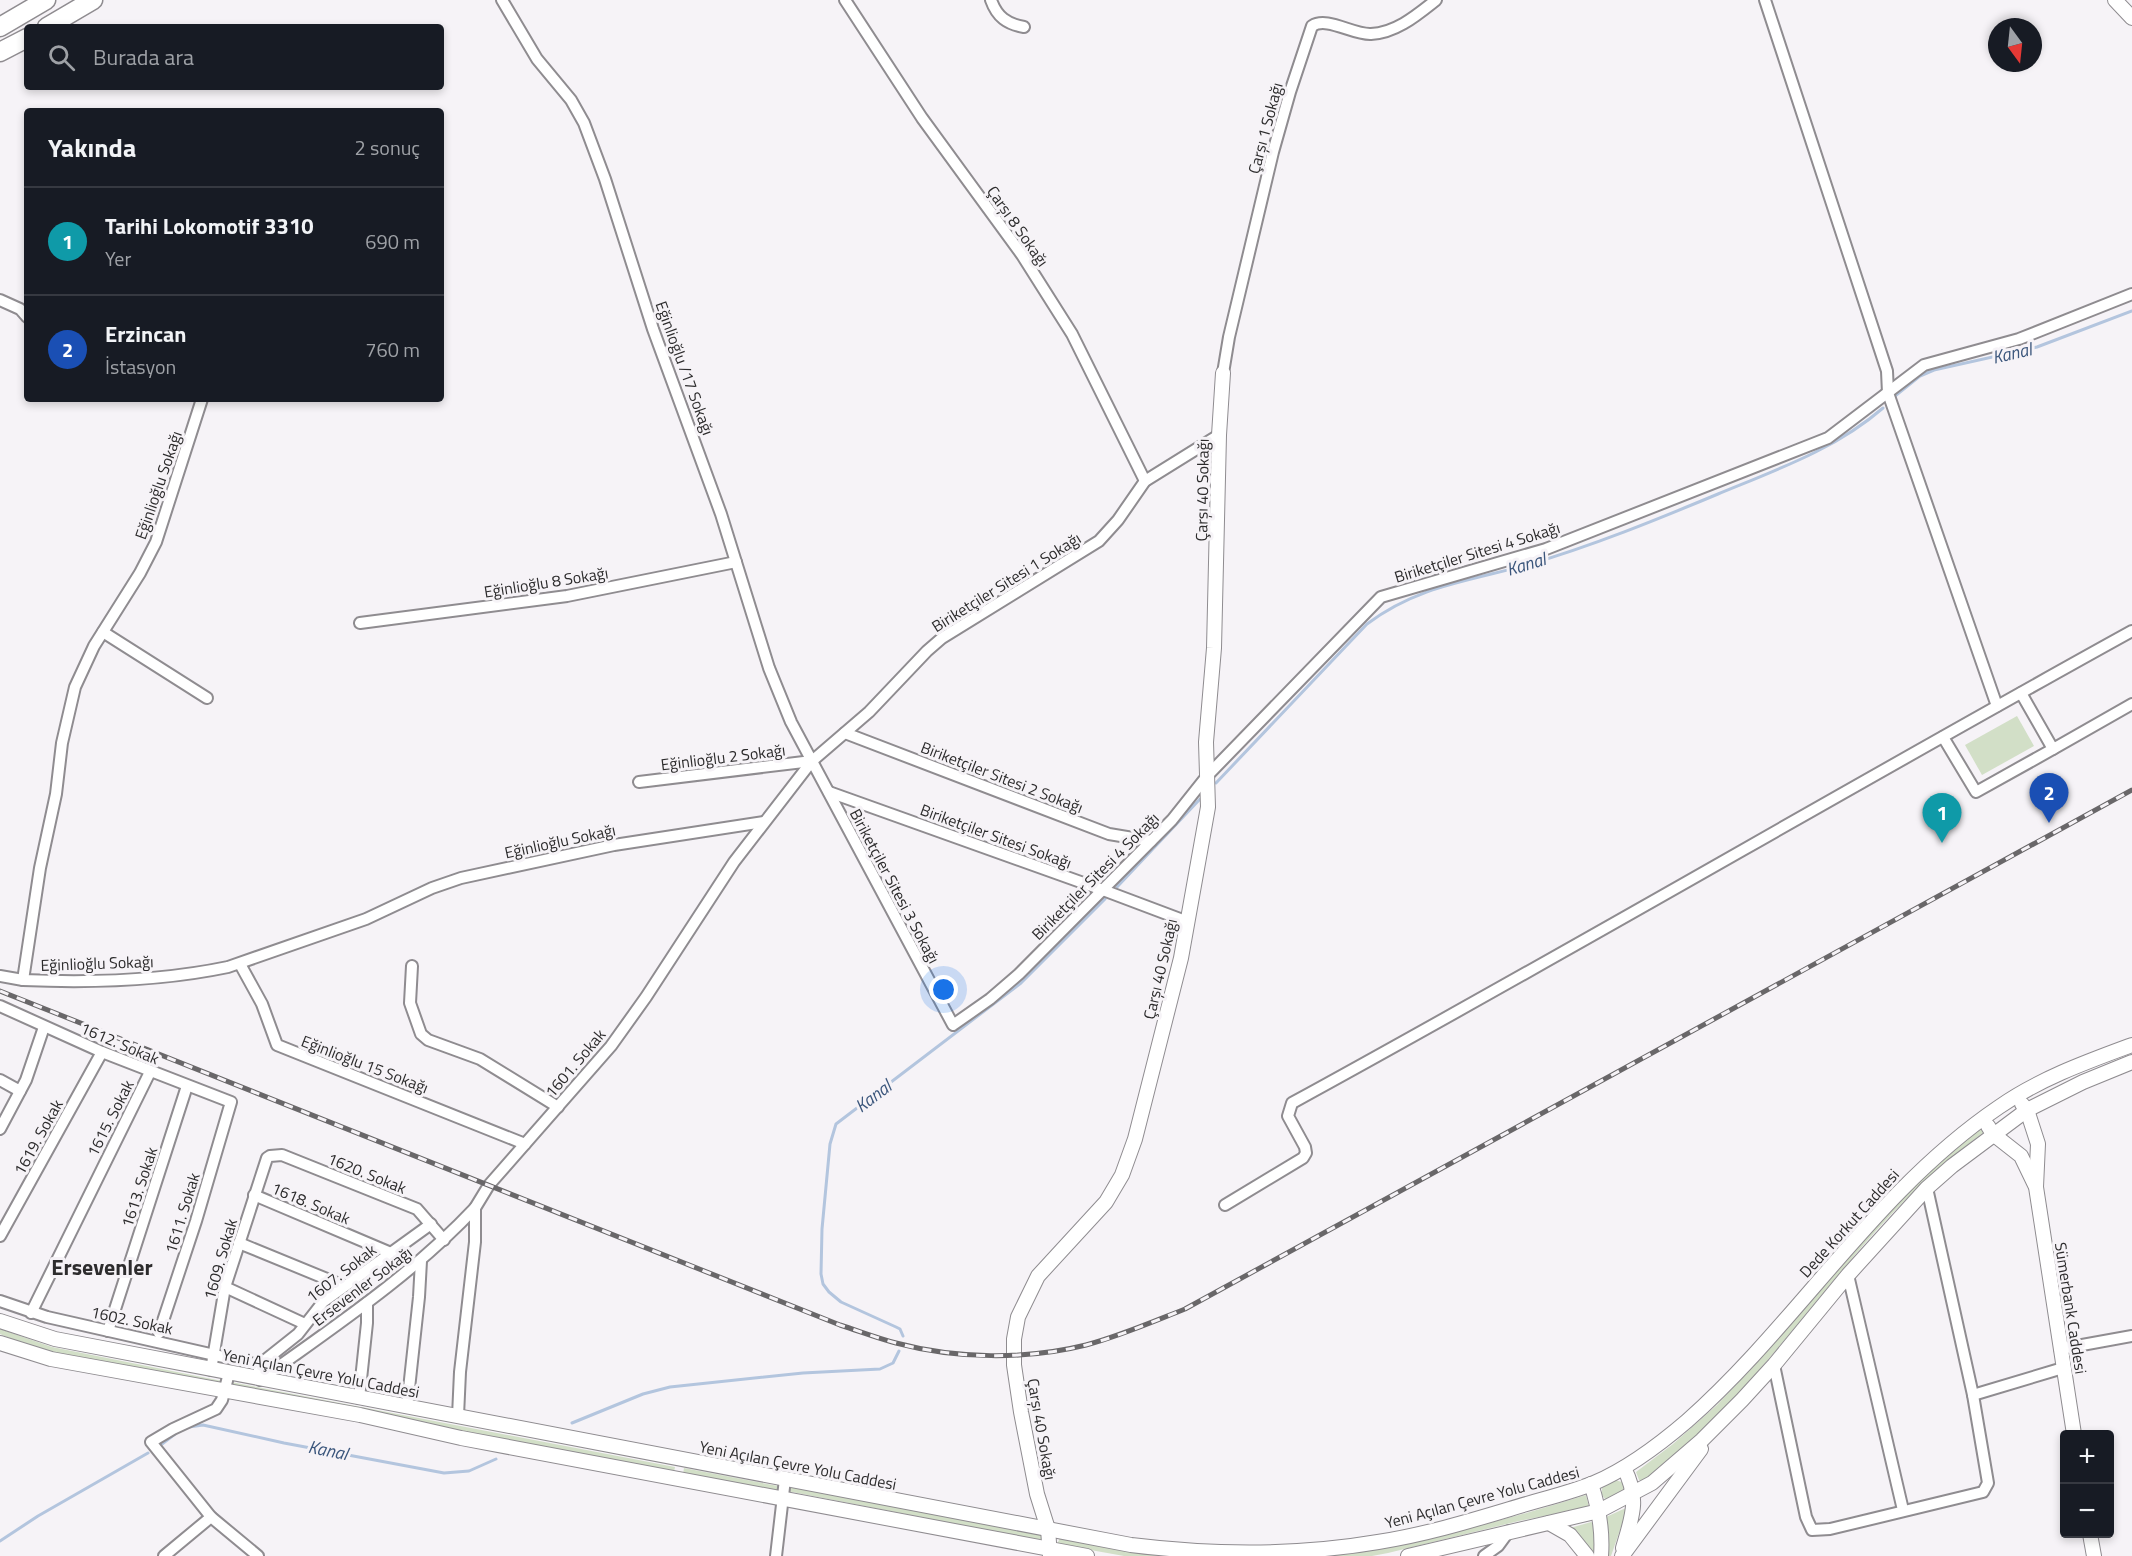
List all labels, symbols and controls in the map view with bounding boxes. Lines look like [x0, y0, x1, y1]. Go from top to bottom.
north arrow [1988, 18, 2042, 72]
search box [24, 24, 444, 90]
text: Burada ara [93, 40, 194, 74]
icon: search [45, 41, 78, 74]
street label: Çarşı 1 Sokağı [1241, 80, 1289, 176]
text: Yakında [48, 128, 136, 167]
text: 2 sonuç [354, 132, 420, 163]
street label: Çarşı 8 Sokağı [981, 181, 1055, 271]
text: Tarihi Lokomotif 3310 [105, 209, 314, 243]
text: 1 [62, 226, 73, 257]
text: 690 m [365, 226, 420, 257]
text: Yer [105, 243, 131, 274]
street label: Eğinlioğlu /17 Sokağı [650, 298, 720, 438]
text: Erzincan [105, 317, 186, 351]
text: 2 [62, 334, 73, 365]
text: 760 m [365, 334, 420, 365]
water label: Kanal [1990, 335, 2037, 371]
text: İstasyon [105, 351, 176, 382]
street label: Eğinlioğlu Sokağı [128, 428, 188, 542]
street label: Çarşı 40 Sokağı [1189, 438, 1215, 542]
street label: Biriketçiler Sitesi 4 Sokağı [1391, 515, 1563, 589]
street label: Biriketçiler Sitesi 1 Sokağı [927, 526, 1085, 638]
water label: Kanal [1503, 545, 1551, 583]
street label: Eğinlioğlu 8 Sokağı [482, 560, 610, 604]
street label: Biriketçiler Sitesi 2 Sokağı [917, 735, 1087, 819]
street label: Eğinlioğlu 2 Sokağı [659, 737, 787, 777]
pin: 2 [2030, 774, 2068, 823]
pin: 1 [1922, 794, 1962, 843]
street label: Biriketçiler Sitesi Sokağı [917, 797, 1075, 875]
street label: Biriketçiler Sitesi 3 Sokağı [844, 804, 946, 968]
street label: Biriketçiler Sitesi 4 Sokağı [1026, 807, 1164, 945]
street label: Eğinlioğlu Sokağı [502, 818, 618, 864]
street label: Çarşı 40 Sokağı [1137, 916, 1183, 1022]
street label: Eğinlioğlu Sokağı [40, 949, 154, 977]
your location [929, 975, 958, 1004]
street label: 1612. Sokak [77, 1016, 163, 1070]
street label: 1601. Sokak [539, 1023, 611, 1103]
street label: Eğinlioğlu 15 Sokağı [298, 1029, 432, 1099]
water label: Kanal [849, 1072, 899, 1119]
street label: 1615. Sokak [80, 1075, 140, 1161]
street label: 1619. Sokak [7, 1094, 69, 1179]
street label: 1613. Sokak [115, 1143, 163, 1230]
street label: 1620. Sokak [324, 1146, 410, 1200]
street label: Dede Korkut Caddesi [1793, 1163, 1905, 1283]
street label: 1611. Sokak [158, 1169, 206, 1256]
street label: 1618. Sokak [268, 1176, 354, 1230]
street label: 1609. Sokak [197, 1215, 243, 1302]
street label: 1607. Sokak [301, 1238, 381, 1308]
street label: Sümerbank Caddesi [2049, 1240, 2093, 1376]
street label: Ersevenler Sokağı [307, 1241, 417, 1331]
district label: Ersevenler [51, 1250, 153, 1284]
street label: 1602. Sokak [89, 1300, 176, 1340]
street label: Yeni Açılan Çevre Yolu Caddesi [220, 1342, 422, 1404]
street label: Çarşı 40 Sokağı [1021, 1376, 1063, 1482]
map controls [2060, 1430, 2114, 1538]
button: + [2060, 1430, 2114, 1484]
water label: Kanal [306, 1433, 352, 1467]
street label: Yeni Açılan Çevre Yolu Caddesi [697, 1434, 899, 1496]
street label: Yeni Açılan Çevre Yolu Caddesi [1382, 1459, 1582, 1535]
button: − [2060, 1484, 2114, 1538]

